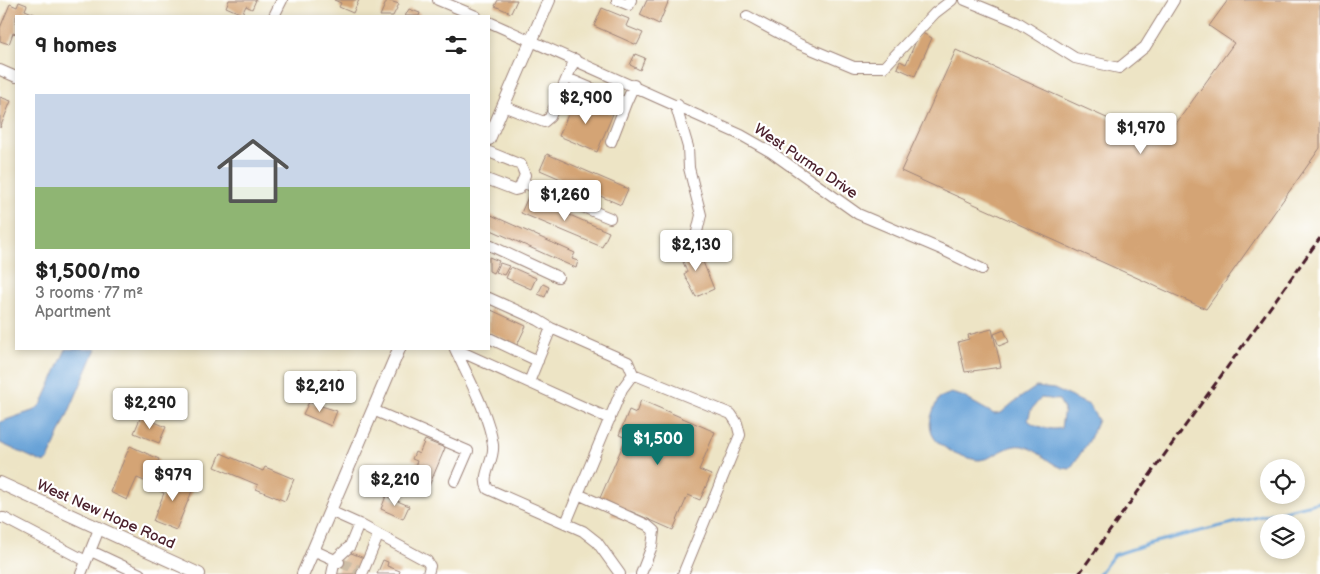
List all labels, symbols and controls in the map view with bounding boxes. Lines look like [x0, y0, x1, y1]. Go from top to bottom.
icon: filters [442, 31, 470, 59]
text: 9 homes [35, 33, 117, 58]
pin: $2,900 [545, 82, 627, 125]
text: $2,900 [560, 89, 613, 108]
pin: $1,970 [1100, 112, 1182, 155]
text: $1,970 [1116, 119, 1166, 138]
street label: West Purma Drive [750, 120, 861, 203]
icon: home [208, 126, 298, 216]
pin: $1,260 [524, 180, 606, 222]
text: $1,260 [540, 186, 590, 205]
pin: $2,130 [655, 230, 737, 272]
text: $2,130 [671, 236, 721, 255]
text: $1,500/mo [35, 259, 140, 284]
text: 3 rooms · 77 m² [35, 284, 143, 303]
text: Apartment [35, 303, 111, 322]
pin: $2,210 [279, 370, 361, 413]
text: $2,210 [295, 377, 345, 396]
pin: $2,290 [109, 388, 191, 430]
text: $2,290 [124, 394, 176, 413]
pin: $1,500 [617, 424, 699, 466]
text: $1,500 [633, 430, 683, 449]
map controls [1260, 459, 1305, 559]
button: locate [1260, 459, 1305, 504]
pin: $979 [143, 460, 203, 502]
pin: $2,210 [354, 464, 436, 507]
text: $979 [154, 466, 192, 485]
text: $2,210 [370, 471, 420, 490]
street label: West New Hope Road [34, 475, 178, 554]
button: layers [1260, 514, 1305, 559]

